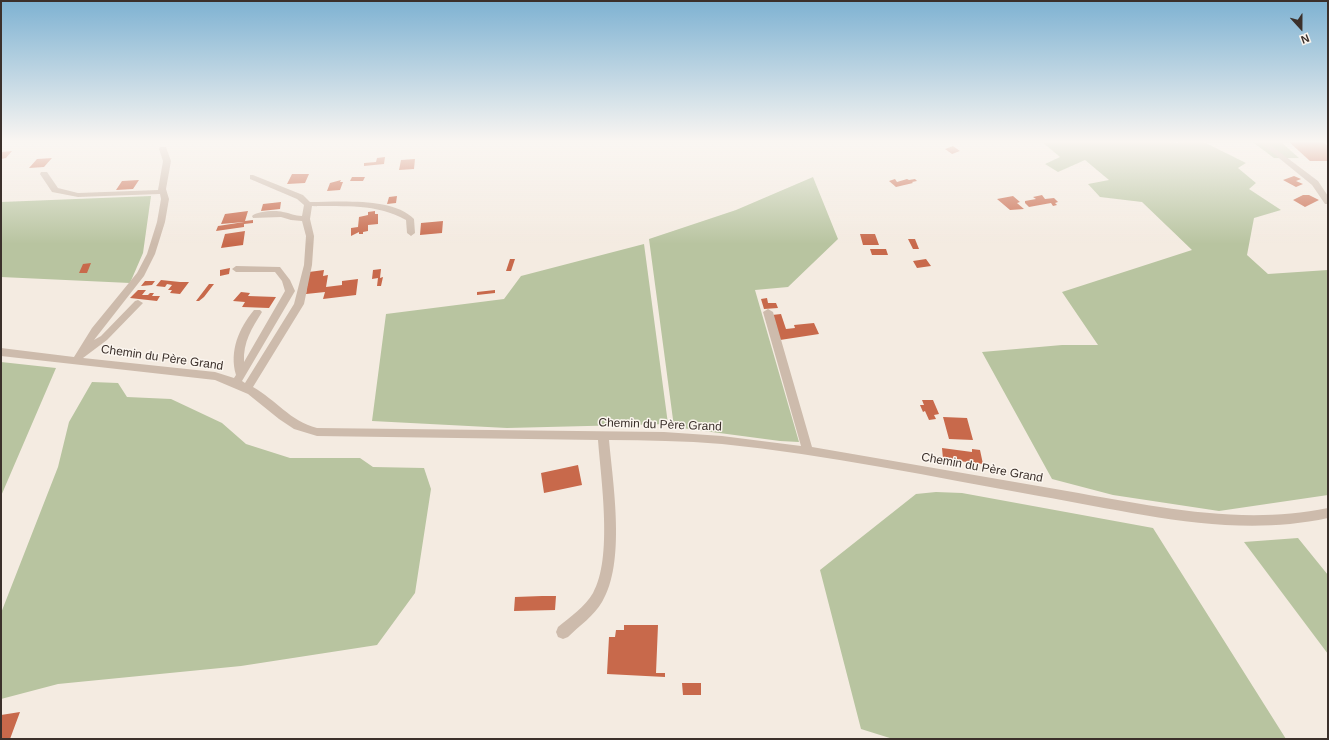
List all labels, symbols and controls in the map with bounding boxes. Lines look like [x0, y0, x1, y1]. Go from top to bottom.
north arrow [1281, 8, 1321, 48]
text: N [1299, 32, 1311, 46]
street label: Chemin du Père Grand [100, 342, 224, 374]
street label: Chemin du Père Grand [598, 416, 722, 434]
street label: Chemin du Père Grand [920, 450, 1044, 486]

